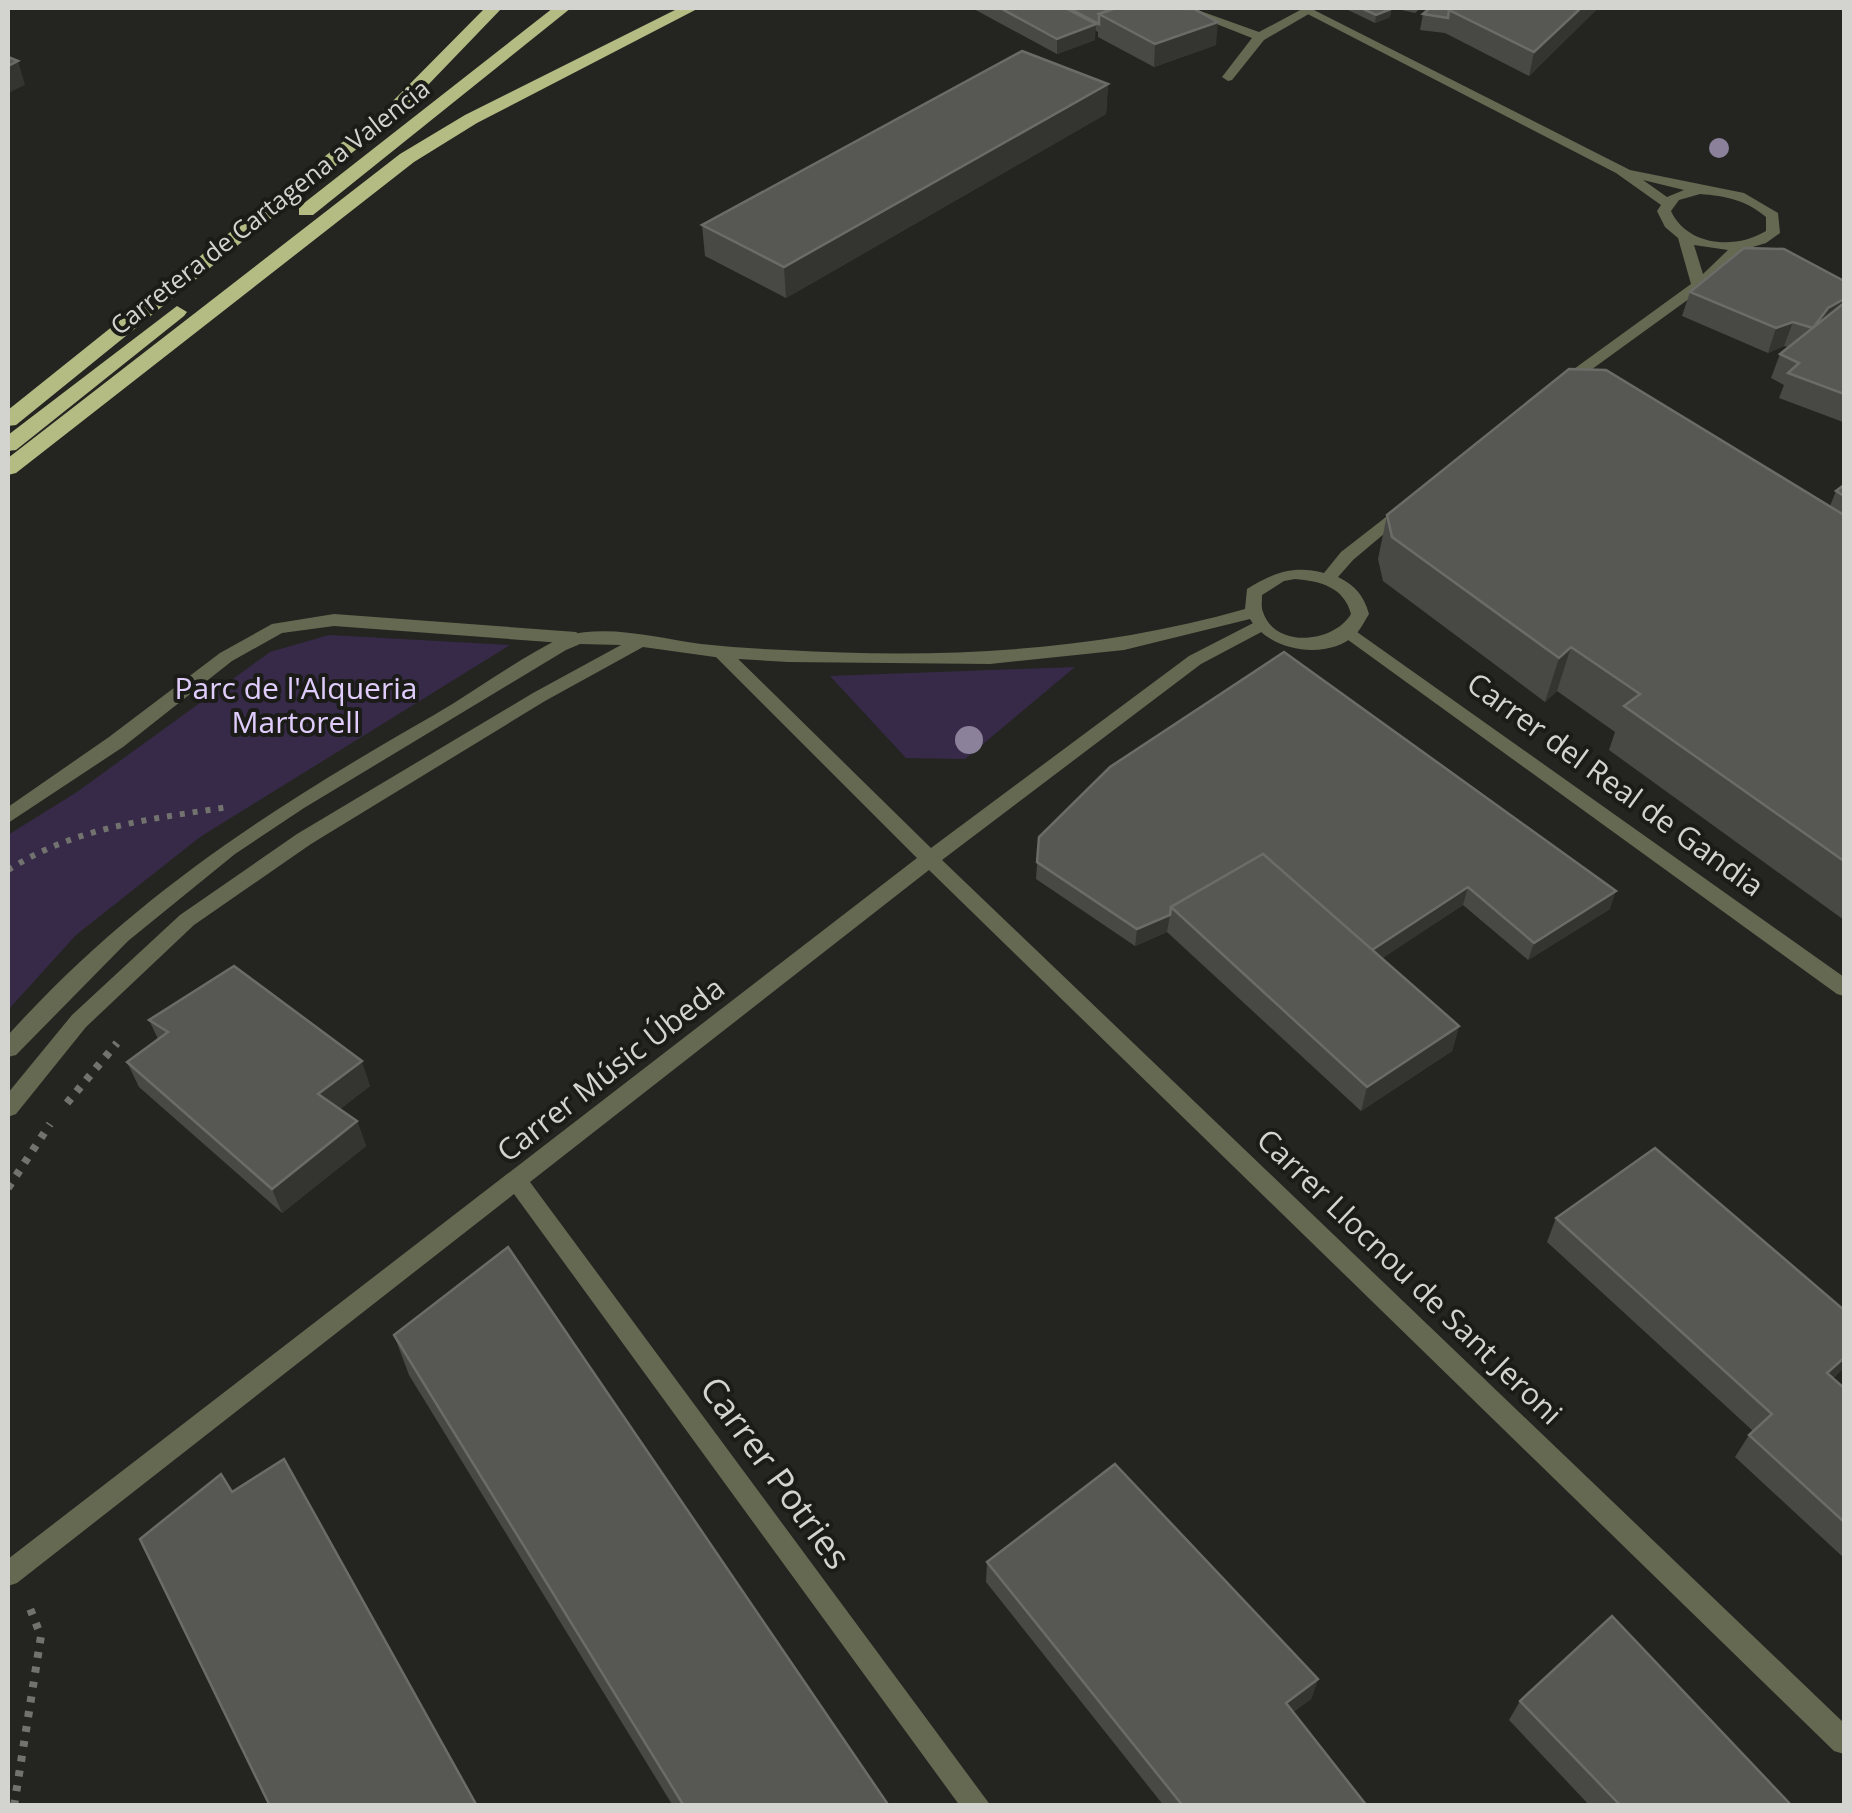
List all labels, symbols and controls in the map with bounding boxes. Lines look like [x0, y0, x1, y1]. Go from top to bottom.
street label: Carretera de Cartagena a Valencia [103, 71, 436, 342]
street label: Carrer del Real de Gandia [1459, 662, 1773, 905]
park label: Parc de l'Alqueria Martorell [175, 667, 417, 742]
street label: Carrer Músic Úbeda [488, 967, 732, 1171]
street label: Carrer Llocnou de Sant Jeroni [1249, 1119, 1572, 1433]
street label: Carrer Potries [690, 1366, 862, 1578]

